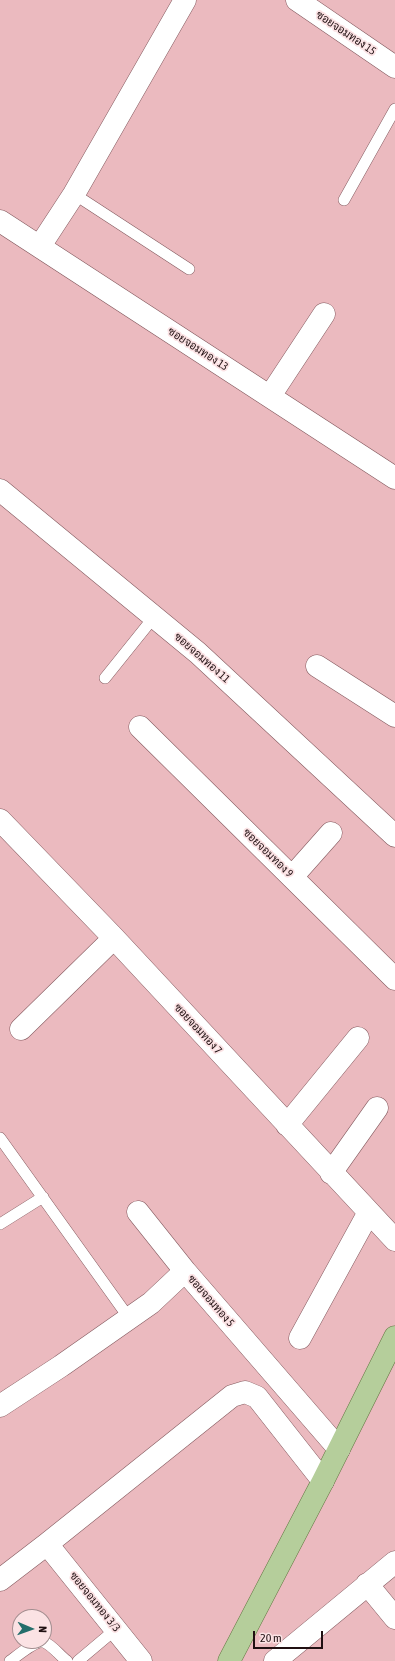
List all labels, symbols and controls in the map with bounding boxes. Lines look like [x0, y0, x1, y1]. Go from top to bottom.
street label: ซอยจอมทอง 15 [314, 8, 378, 58]
street label: ซอยจอมทอง 13 [165, 325, 231, 373]
street label: ซอยจอมทอง 11 [171, 630, 233, 686]
street label: ซอยจอมทอง 9 [240, 826, 296, 880]
street label: ซอยจอมทอง 7 [171, 1001, 225, 1057]
street label: ซอยจอมทอง 5 [185, 1272, 237, 1330]
street label: ซอยจอมทอง 3/3 [67, 1569, 123, 1635]
north arrow [12, 1609, 52, 1649]
scale bar [255, 1623, 325, 1649]
text: N [37, 1626, 49, 1633]
text: 20 m [260, 1631, 282, 1645]

